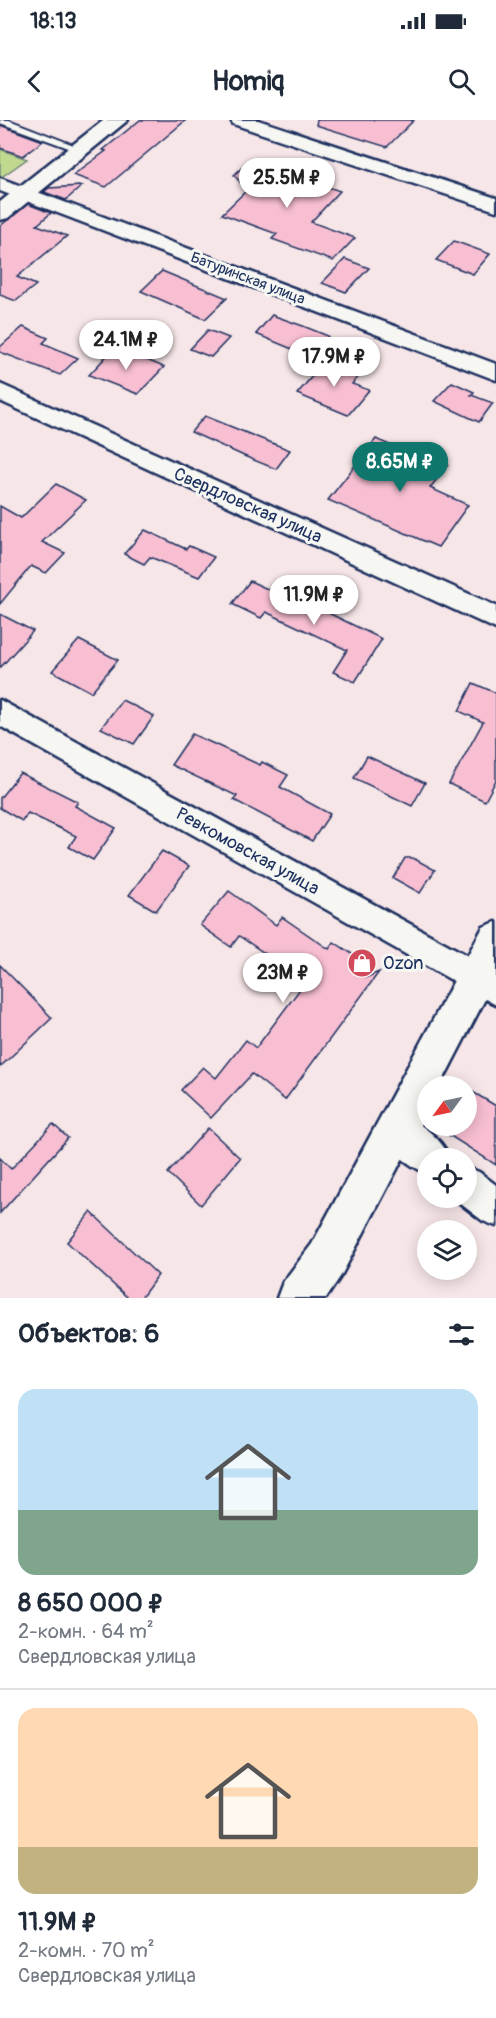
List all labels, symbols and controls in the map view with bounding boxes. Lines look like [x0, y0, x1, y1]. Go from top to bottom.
text: 18:13 [30, 7, 76, 35]
icon: back [18, 65, 51, 98]
text: Homiq [212, 65, 284, 98]
icon: search [445, 65, 478, 98]
pin: 25.5M ₽ [232, 158, 342, 209]
text: 25.5M ₽ [253, 165, 321, 190]
street label: Батуринская улица [188, 248, 308, 309]
pin: 24.1M ₽ [71, 320, 181, 371]
text: 24.1M ₽ [93, 327, 159, 352]
pin: 17.9M ₽ [279, 337, 389, 388]
text: 17.9M ₽ [302, 344, 366, 369]
pin: 8.65M ₽ [345, 442, 455, 493]
text: 8.65M ₽ [366, 449, 434, 474]
street label: Свердловская улица [170, 462, 326, 549]
pin: 11.9M ₽ [259, 575, 369, 626]
text: 11.9M ₽ [283, 582, 345, 607]
street label: Ревкомовская улица [172, 803, 323, 900]
shop icon: Ozon [346, 947, 378, 979]
place label: Ozon [383, 952, 423, 975]
pin: 23M ₽ [241, 953, 325, 1004]
text: 23M ₽ [257, 960, 309, 985]
north arrow [417, 1076, 477, 1136]
map controls [417, 1076, 477, 1280]
button: locate [417, 1148, 477, 1208]
button: layers [417, 1220, 477, 1280]
text: Объектов: 6 [18, 1318, 159, 1350]
icon: filters [445, 1318, 478, 1351]
icon: home [194, 1428, 302, 1536]
text: 8 650 000 ₽ [18, 1587, 164, 1619]
text: 2-комн. · 64 m² [18, 1619, 154, 1644]
text: Свердловская улица [18, 1644, 196, 1669]
icon: home [194, 1747, 302, 1855]
text: 11.9M ₽ [18, 1906, 97, 1938]
text: 2-комн. · 70 m² [18, 1938, 155, 1963]
text: Свердловская улица [18, 1963, 196, 1988]

